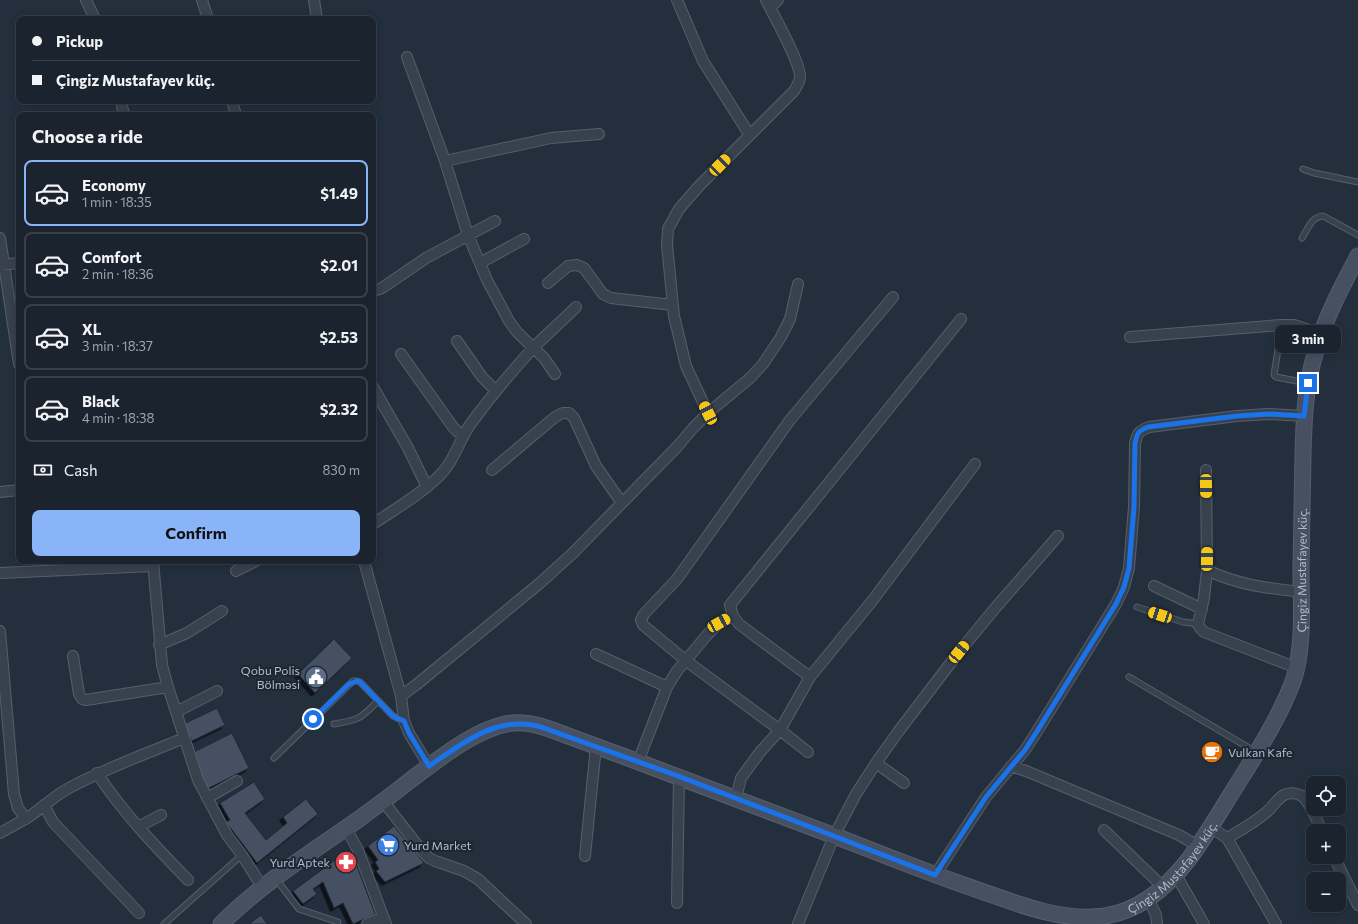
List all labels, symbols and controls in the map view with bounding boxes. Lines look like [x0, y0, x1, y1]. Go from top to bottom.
text: Pickup [56, 32, 103, 50]
text: Çingiz Mustafayev küç. [56, 71, 215, 89]
text: Choose a ride [32, 125, 143, 147]
car [707, 152, 733, 178]
icon: car [34, 175, 70, 211]
text: Economy [82, 176, 146, 194]
text: $1.49 [320, 184, 358, 202]
text: 1 min · 18:35 [82, 194, 152, 210]
icon: car [34, 247, 70, 283]
text: Comfort [82, 248, 142, 266]
text: $2.01 [320, 256, 358, 274]
text: 2 min · 18:36 [82, 266, 154, 282]
icon: car [34, 319, 70, 355]
text: XL [82, 320, 101, 338]
callout: 3 min [1275, 325, 1341, 353]
text: $2.53 [319, 328, 358, 346]
text: 3 min [1292, 331, 1324, 347]
text: 3 min · 18:37 [82, 338, 153, 354]
route end [1299, 374, 1317, 392]
icon: car [34, 391, 70, 427]
text: Black [82, 392, 120, 410]
text: $2.32 [320, 400, 358, 418]
car [697, 400, 719, 426]
text: 4 min · 18:38 [82, 410, 154, 426]
icon: cash [32, 459, 54, 481]
text: Cash [64, 461, 98, 479]
text: 830 m [322, 462, 360, 478]
car [1200, 474, 1212, 498]
street label: Çingiz Mustafayev küç. [1294, 508, 1309, 633]
button: Confirm [32, 510, 360, 556]
car [1201, 547, 1213, 571]
car [1147, 606, 1173, 624]
car [706, 612, 732, 634]
car [947, 639, 971, 665]
place label: Qobu Polis Bölməsi [241, 663, 300, 691]
public building icon: Qobu Polis Bölməsi [303, 664, 329, 690]
route start [304, 710, 322, 728]
cafe icon: Vulkan Kafe [1199, 739, 1225, 765]
place label: Vulkan Kafe [1228, 745, 1292, 759]
map controls [1306, 776, 1346, 912]
button: locate [1306, 776, 1346, 816]
street label: Çingiz Mustafayev küç. [1125, 818, 1220, 916]
button: + [1306, 824, 1346, 864]
supermarket icon: Yurd Market [375, 832, 401, 858]
place label: Yurd Market [404, 838, 472, 852]
pharmacy icon: Yurd Aptek [333, 849, 359, 875]
place label: Yurd Aptek [269, 855, 330, 869]
button: − [1306, 872, 1346, 912]

